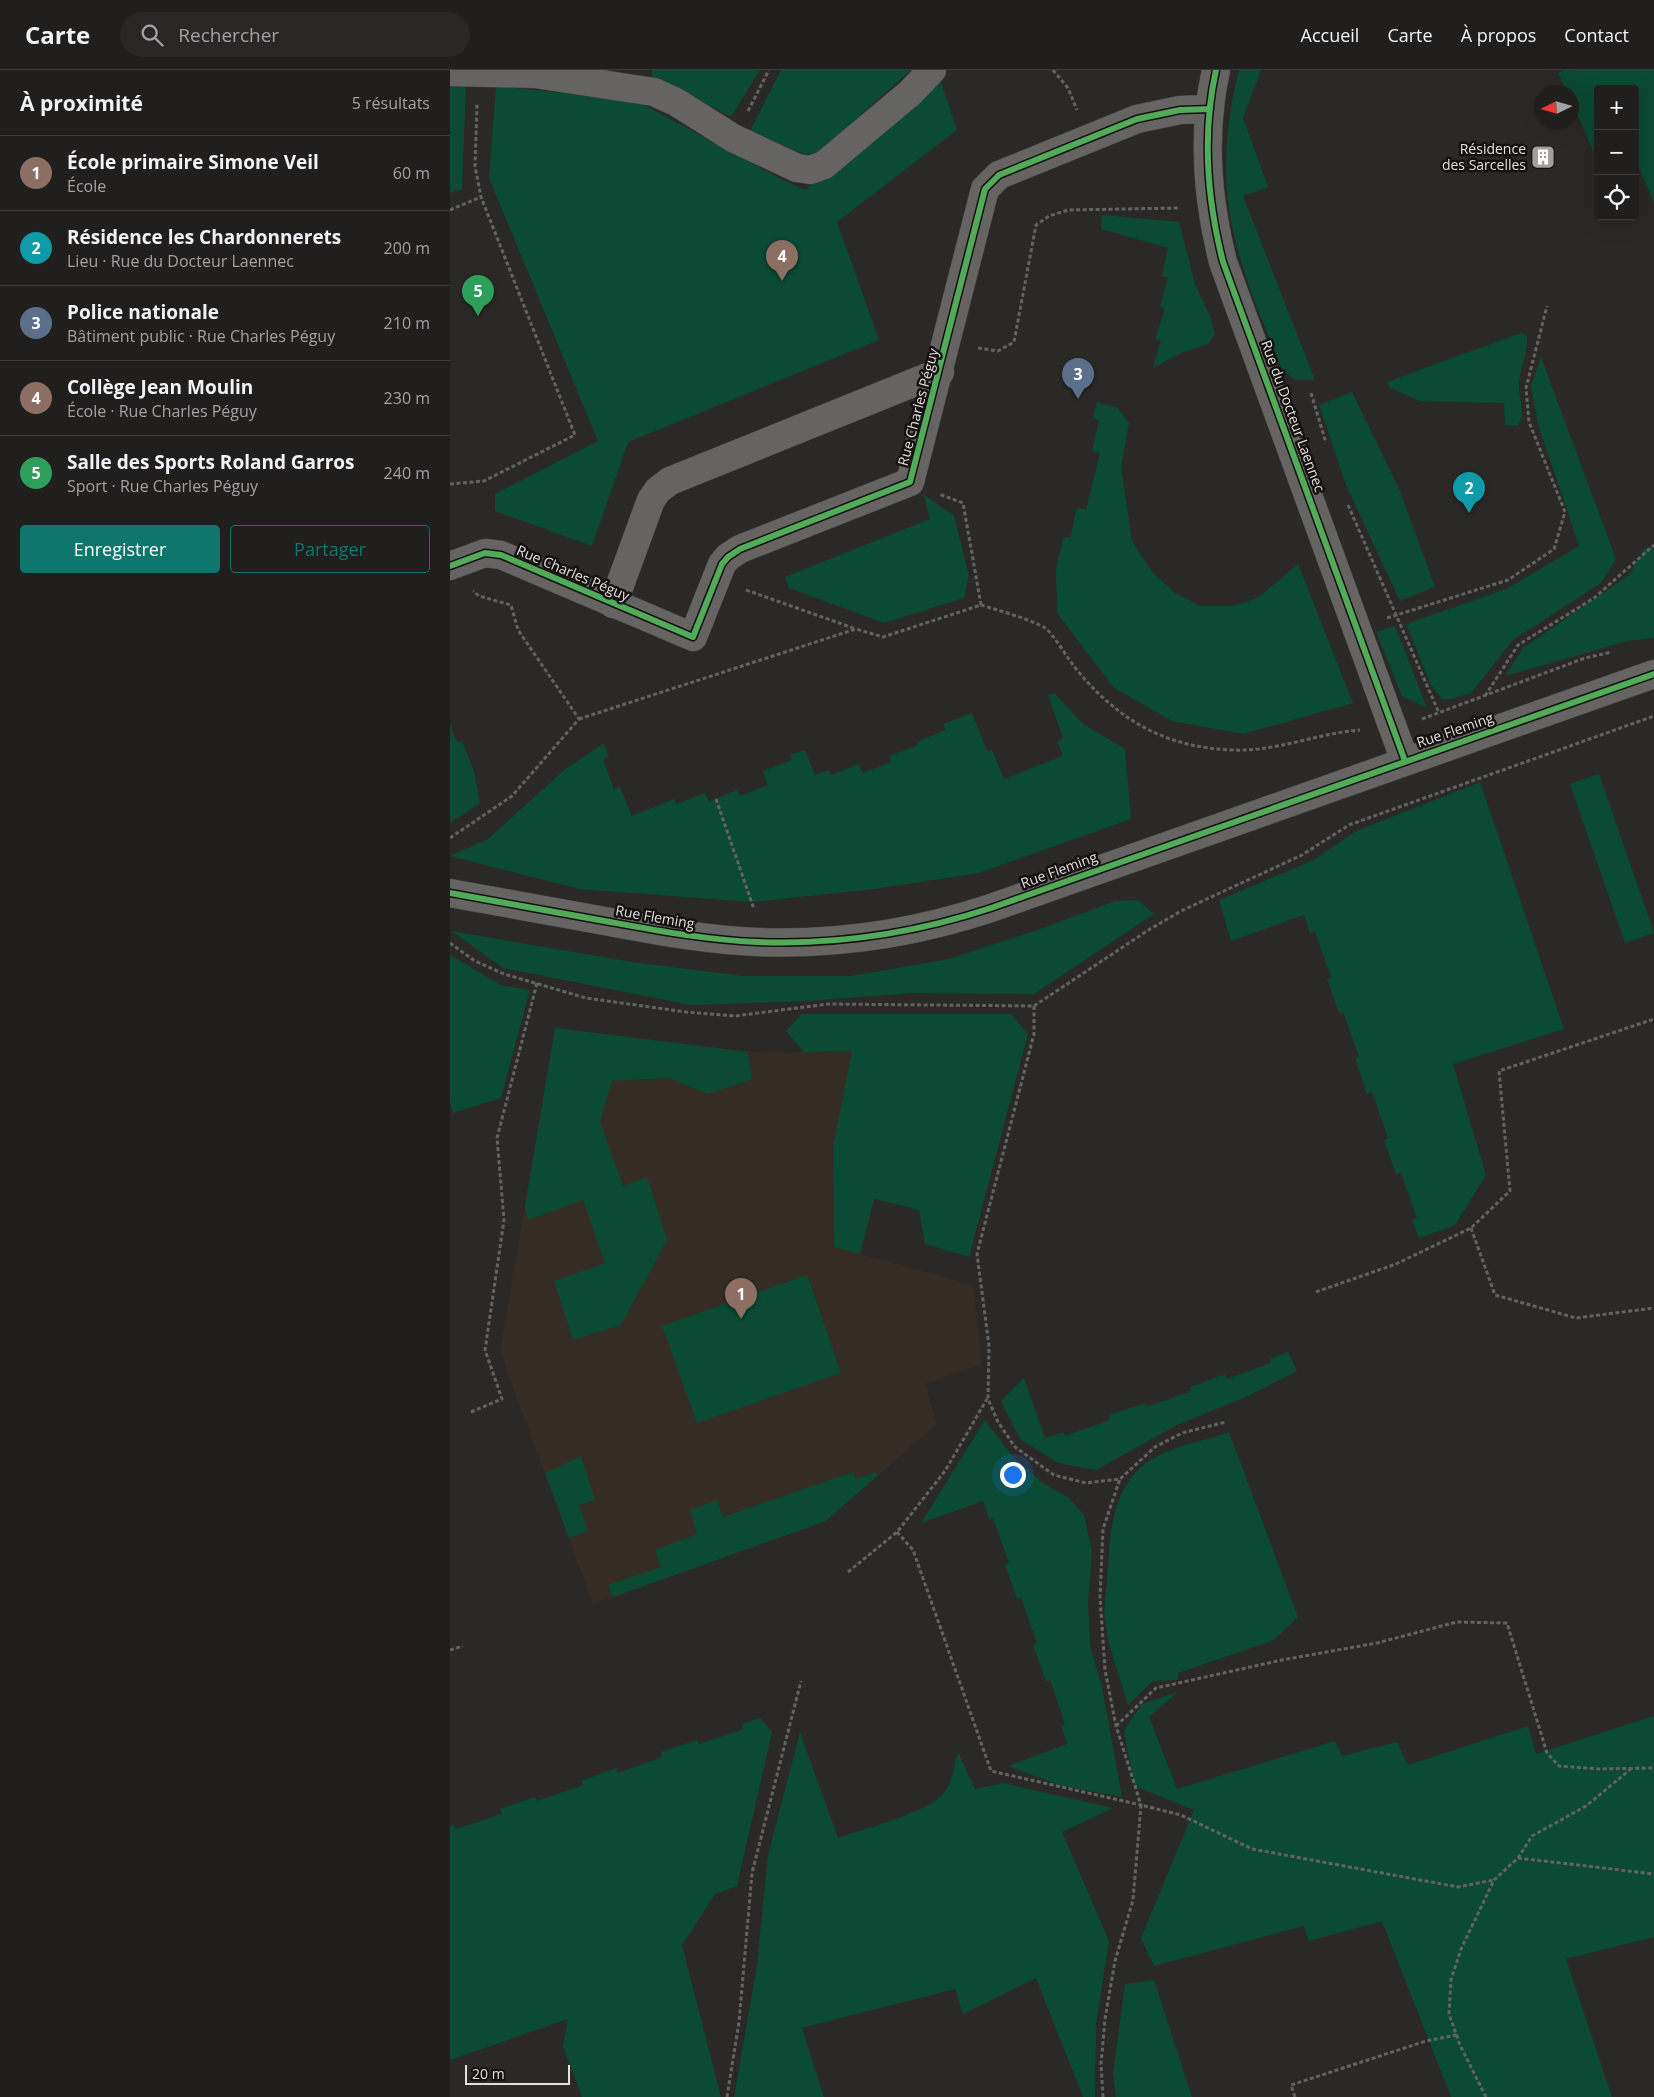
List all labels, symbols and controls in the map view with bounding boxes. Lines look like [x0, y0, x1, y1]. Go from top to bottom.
search box [120, 12, 470, 57]
text: Carte [25, 18, 90, 51]
icon: search [138, 21, 166, 49]
text: Rechercher [178, 22, 279, 48]
text: Accueil [1301, 23, 1359, 47]
text: Carte [1387, 23, 1433, 47]
text: À propos [1461, 23, 1536, 47]
text: Contact [1564, 23, 1629, 47]
north arrow [1534, 85, 1579, 130]
map controls [1594, 85, 1639, 220]
button: + [1594, 85, 1639, 130]
text: À proximité [20, 89, 143, 117]
text: 5 résultats [352, 92, 430, 114]
button: − [1594, 130, 1639, 175]
place label: Résidence des Sarcelles [1442, 139, 1526, 174]
building icon: Résidence des Sarcelles [1530, 144, 1556, 170]
text: École primaire Simone Veil [67, 149, 319, 175]
text: 1 [31, 162, 41, 184]
text: 60 m [393, 162, 430, 184]
text: École [67, 175, 106, 197]
button: locate [1594, 175, 1639, 220]
text: Résidence les Chardonnerets [67, 224, 341, 250]
text: 2 [31, 237, 41, 259]
text: 200 m [384, 237, 430, 259]
pin: 4 [766, 240, 798, 281]
text: Lieu · Rue du Docteur Laennec [67, 250, 294, 272]
pin: 5 [462, 275, 494, 316]
text: Police nationale [67, 299, 219, 325]
text: 3 [31, 312, 41, 334]
text: 210 m [384, 312, 430, 334]
text: Bâtiment public · Rue Charles Péguy [67, 325, 335, 347]
street label: Rue du Docteur Laennec [1257, 337, 1330, 495]
street label: Rue Charles Péguy [893, 345, 943, 468]
pin: 3 [1062, 358, 1094, 399]
text: Collège Jean Moulin [67, 374, 253, 400]
text: 4 [31, 387, 41, 409]
text: 230 m [384, 387, 430, 409]
text: École · Rue Charles Péguy [67, 400, 257, 422]
text: Salle des Sports Roland Garros [67, 449, 355, 475]
text: 5 [31, 462, 41, 484]
text: 240 m [384, 462, 430, 484]
pin: 2 [1453, 472, 1485, 513]
text: Sport · Rue Charles Péguy [67, 475, 258, 497]
button: Enregistrer [20, 525, 220, 573]
button: Partager [230, 525, 430, 573]
street label: Rue Charles Péguy [514, 540, 633, 605]
street label: Rue Fleming [1414, 707, 1496, 752]
street label: Rue Fleming [1018, 847, 1100, 892]
street label: Rue Fleming [614, 900, 697, 933]
pin: 1 [725, 1278, 757, 1319]
your location [1000, 1462, 1026, 1488]
scale bar [465, 2062, 570, 2085]
text: 20 m [472, 2064, 505, 2083]

